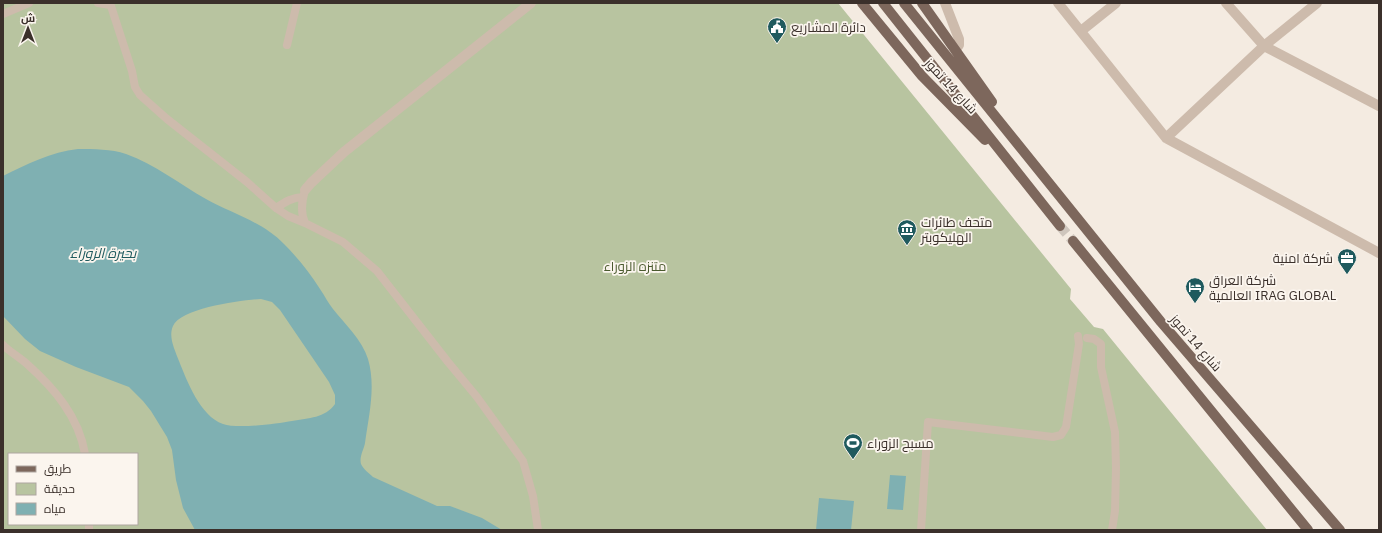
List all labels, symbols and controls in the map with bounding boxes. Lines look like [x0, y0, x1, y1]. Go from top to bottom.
north arrow [8, 8, 48, 48]
text: ش [21, 11, 35, 25]
public building icon: دائرة المشاريع [766, 16, 788, 44]
place label: دائرة المشاريع [791, 19, 866, 36]
street label: شارع 14 تموز [920, 54, 981, 117]
place label: متحف طائرات الهليكوبتر [920, 214, 992, 246]
museum icon: متحف طائرات الهليكوبتر [896, 218, 918, 246]
water label: بحيرة الزوراء [70, 244, 137, 262]
office icon: شركة امنية [1336, 247, 1358, 275]
place label: شركة امنية [1273, 250, 1333, 267]
park label: متنزه الزوراء [604, 258, 666, 275]
place label: شركة العراق العالمية IRAG GLOBAL [1209, 272, 1337, 304]
hotel icon: شركة العراق العالمية IRAG GLOBAL [1184, 276, 1206, 304]
street label: شارع 14 تموز [1166, 310, 1225, 375]
sports icon: مسبح الزوراء [842, 432, 864, 460]
place label: مسبح الزوراء [867, 435, 934, 452]
legend [8, 453, 138, 525]
text: طريق [44, 461, 72, 476]
text: حديقة [44, 481, 75, 496]
text: مياه [44, 501, 66, 516]

